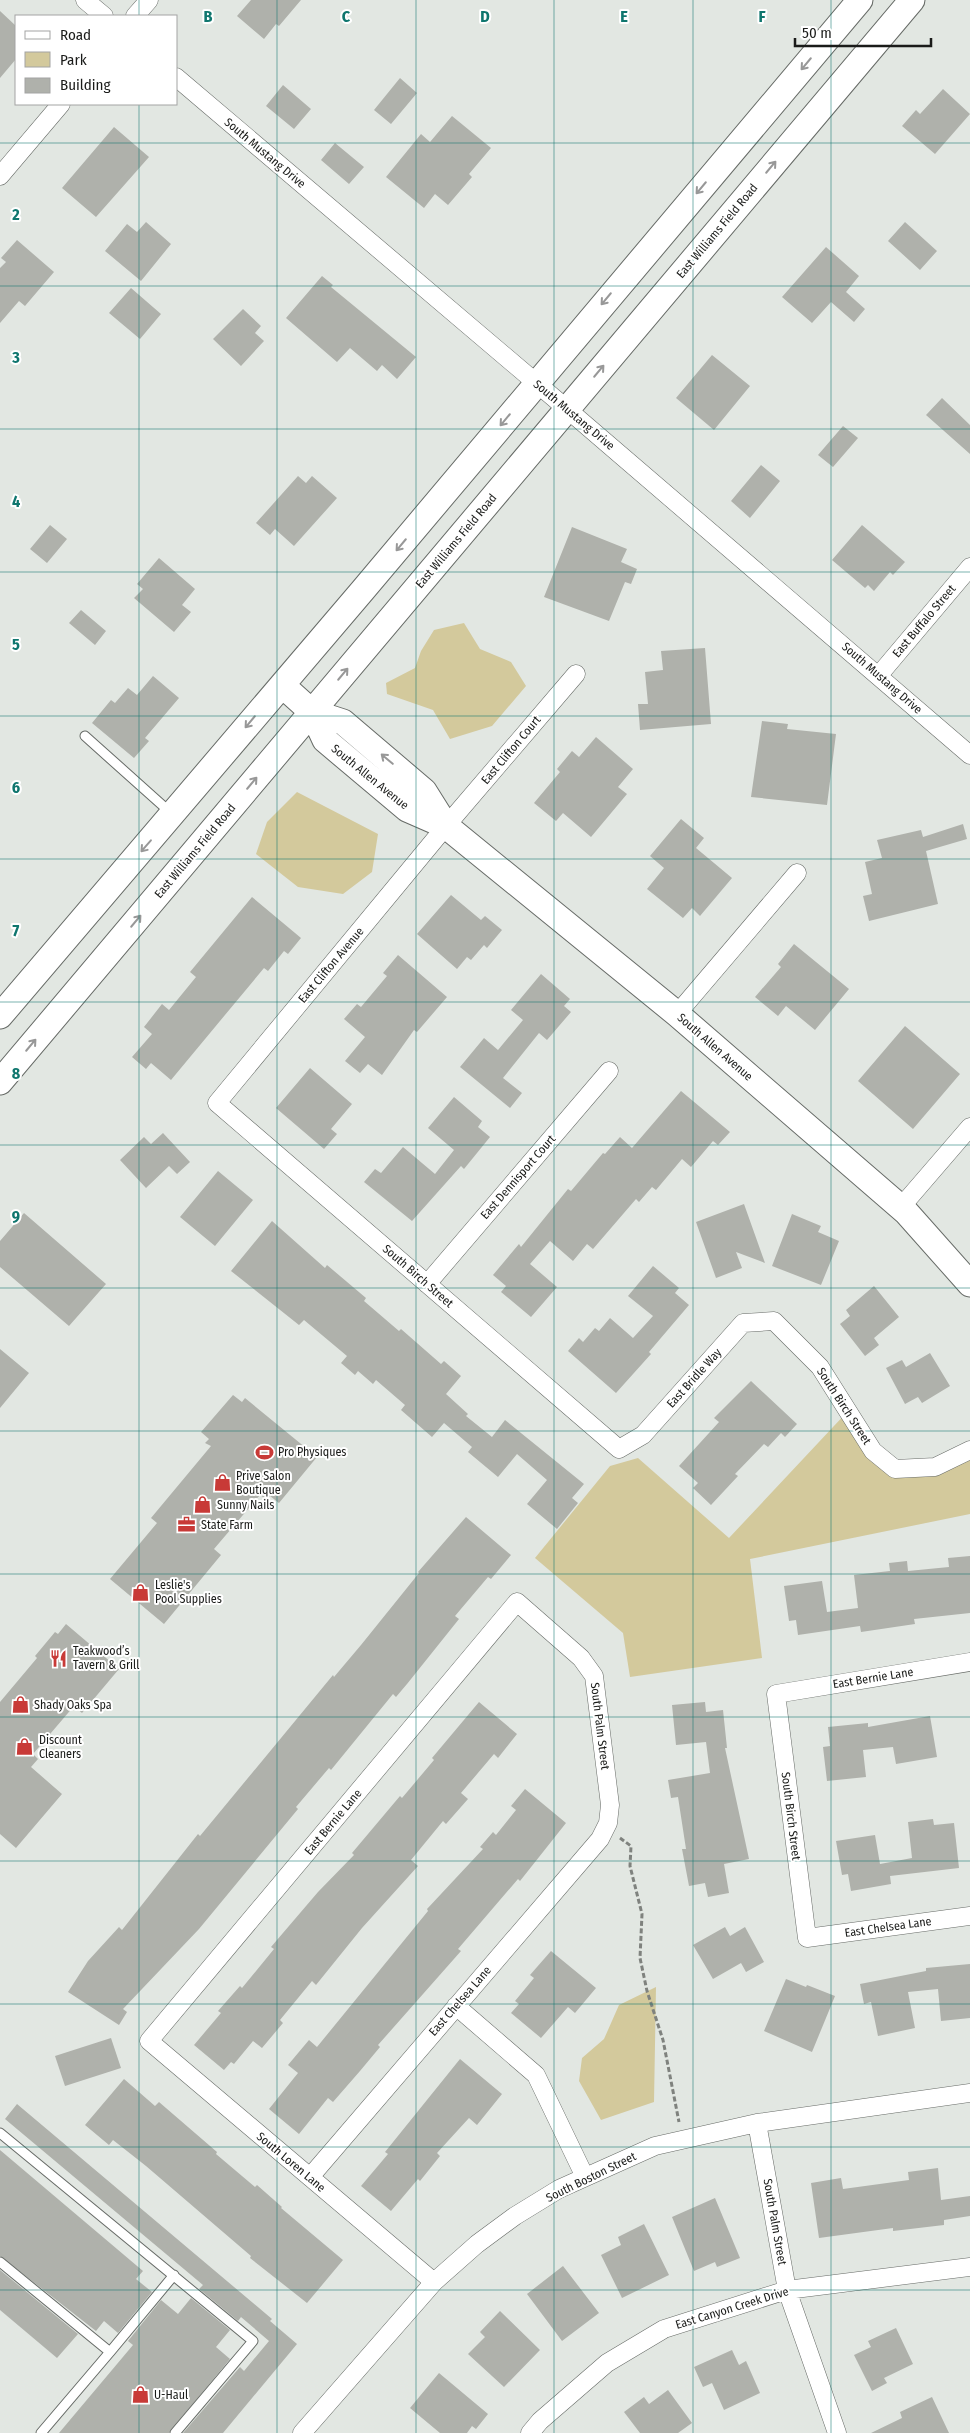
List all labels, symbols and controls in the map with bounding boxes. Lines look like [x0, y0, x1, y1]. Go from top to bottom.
text: B [204, 7, 213, 26]
text: C [342, 7, 351, 26]
text: D [480, 7, 490, 26]
text: E [620, 7, 628, 26]
text: F [758, 7, 766, 26]
legend [15, 15, 178, 105]
scale bar [795, 15, 931, 47]
text: 50 m [802, 24, 832, 42]
text: Road [60, 26, 91, 44]
text: Park [60, 51, 87, 69]
one-way arrow [800, 57, 811, 70]
text: Building [60, 76, 111, 94]
street label: South Mustang Drive [222, 115, 308, 191]
one-way arrow [766, 161, 777, 174]
street label: East Williams Field Road [674, 181, 760, 281]
one-way arrow [695, 181, 706, 194]
text: 2 [11, 205, 20, 224]
one-way arrow [601, 293, 612, 306]
text: 3 [11, 348, 20, 367]
one-way arrow [593, 365, 604, 378]
street label: South Mustang Drive [531, 377, 617, 453]
one-way arrow [499, 413, 510, 426]
street label: East Williams Field Road [413, 491, 499, 591]
text: 4 [12, 492, 20, 511]
one-way arrow [395, 538, 406, 551]
street label: East Buffalo Street [890, 582, 959, 660]
text: 5 [12, 635, 20, 654]
street label: South Mustang Drive [839, 639, 925, 717]
one-way arrow [338, 668, 349, 681]
street label: East Clifton Court [478, 713, 544, 787]
one-way arrow [245, 716, 256, 729]
street label: South Allen Avenue [329, 742, 411, 812]
one-way arrow [380, 754, 393, 765]
one-way arrow [246, 776, 257, 789]
text: 6 [12, 778, 20, 797]
street label: East Williams Field Road [152, 801, 238, 901]
one-way arrow [140, 840, 151, 853]
one-way arrow [130, 914, 142, 927]
text: 7 [13, 921, 20, 940]
street label: East Clifton Avenue [295, 924, 367, 1006]
street label: South Allen Avenue [674, 1010, 756, 1084]
one-way arrow [26, 1039, 37, 1052]
text: 8 [12, 1064, 21, 1083]
street label: East Dennisport Court [478, 1132, 558, 1222]
text: 9 [12, 1207, 20, 1226]
street label: South Birch Street [380, 1242, 456, 1310]
street label: East Bridle Way [664, 1345, 725, 1411]
street label: South Birch Street [814, 1365, 874, 1447]
sports icon: Pro Physiques [254, 1442, 274, 1462]
place label: Pro Physiques [278, 1445, 346, 1459]
place label: Prive Salon Boutique [236, 1469, 291, 1497]
shop icon: Prive Salon Boutique [212, 1473, 232, 1493]
shop icon: Sunny Nails [193, 1495, 213, 1515]
place label: Sunny Nails [217, 1498, 274, 1512]
office icon: State Farm [177, 1515, 197, 1535]
place label: State Farm [201, 1518, 253, 1532]
place label: Leslie's Pool Supplies [155, 1578, 222, 1606]
shop icon: Leslie's Pool Supplies [131, 1582, 151, 1602]
place label: Teakwood’s Tavern & Grill [73, 1644, 139, 1672]
restaurant icon: Teakwood’s Tavern & Grill [49, 1648, 69, 1668]
street label: East Bernie Lane [832, 1665, 914, 1691]
street label: South Palm Street [588, 1682, 612, 1770]
shop icon: Shady Oaks Spa [10, 1695, 30, 1715]
place label: Shady Oaks Spa [34, 1698, 112, 1712]
place label: Discount Cleaners [39, 1733, 82, 1761]
shop icon: Discount Cleaners [15, 1737, 35, 1757]
street label: South Birch Street [779, 1771, 803, 1861]
street label: East Bernie Lane [302, 1786, 365, 1858]
street label: East Chelsea Lane [844, 1914, 932, 1940]
street label: East Chelsea Lane [426, 1963, 494, 2039]
street label: South Loren Lane [254, 2129, 328, 2195]
street label: South Boston Street [544, 2149, 638, 2205]
street label: South Palm Street [760, 2178, 790, 2266]
street label: East Canyon Creek Drive [674, 2284, 790, 2332]
shop icon: U-Haul [130, 2385, 150, 2405]
place label: U-Haul [154, 2388, 188, 2402]

